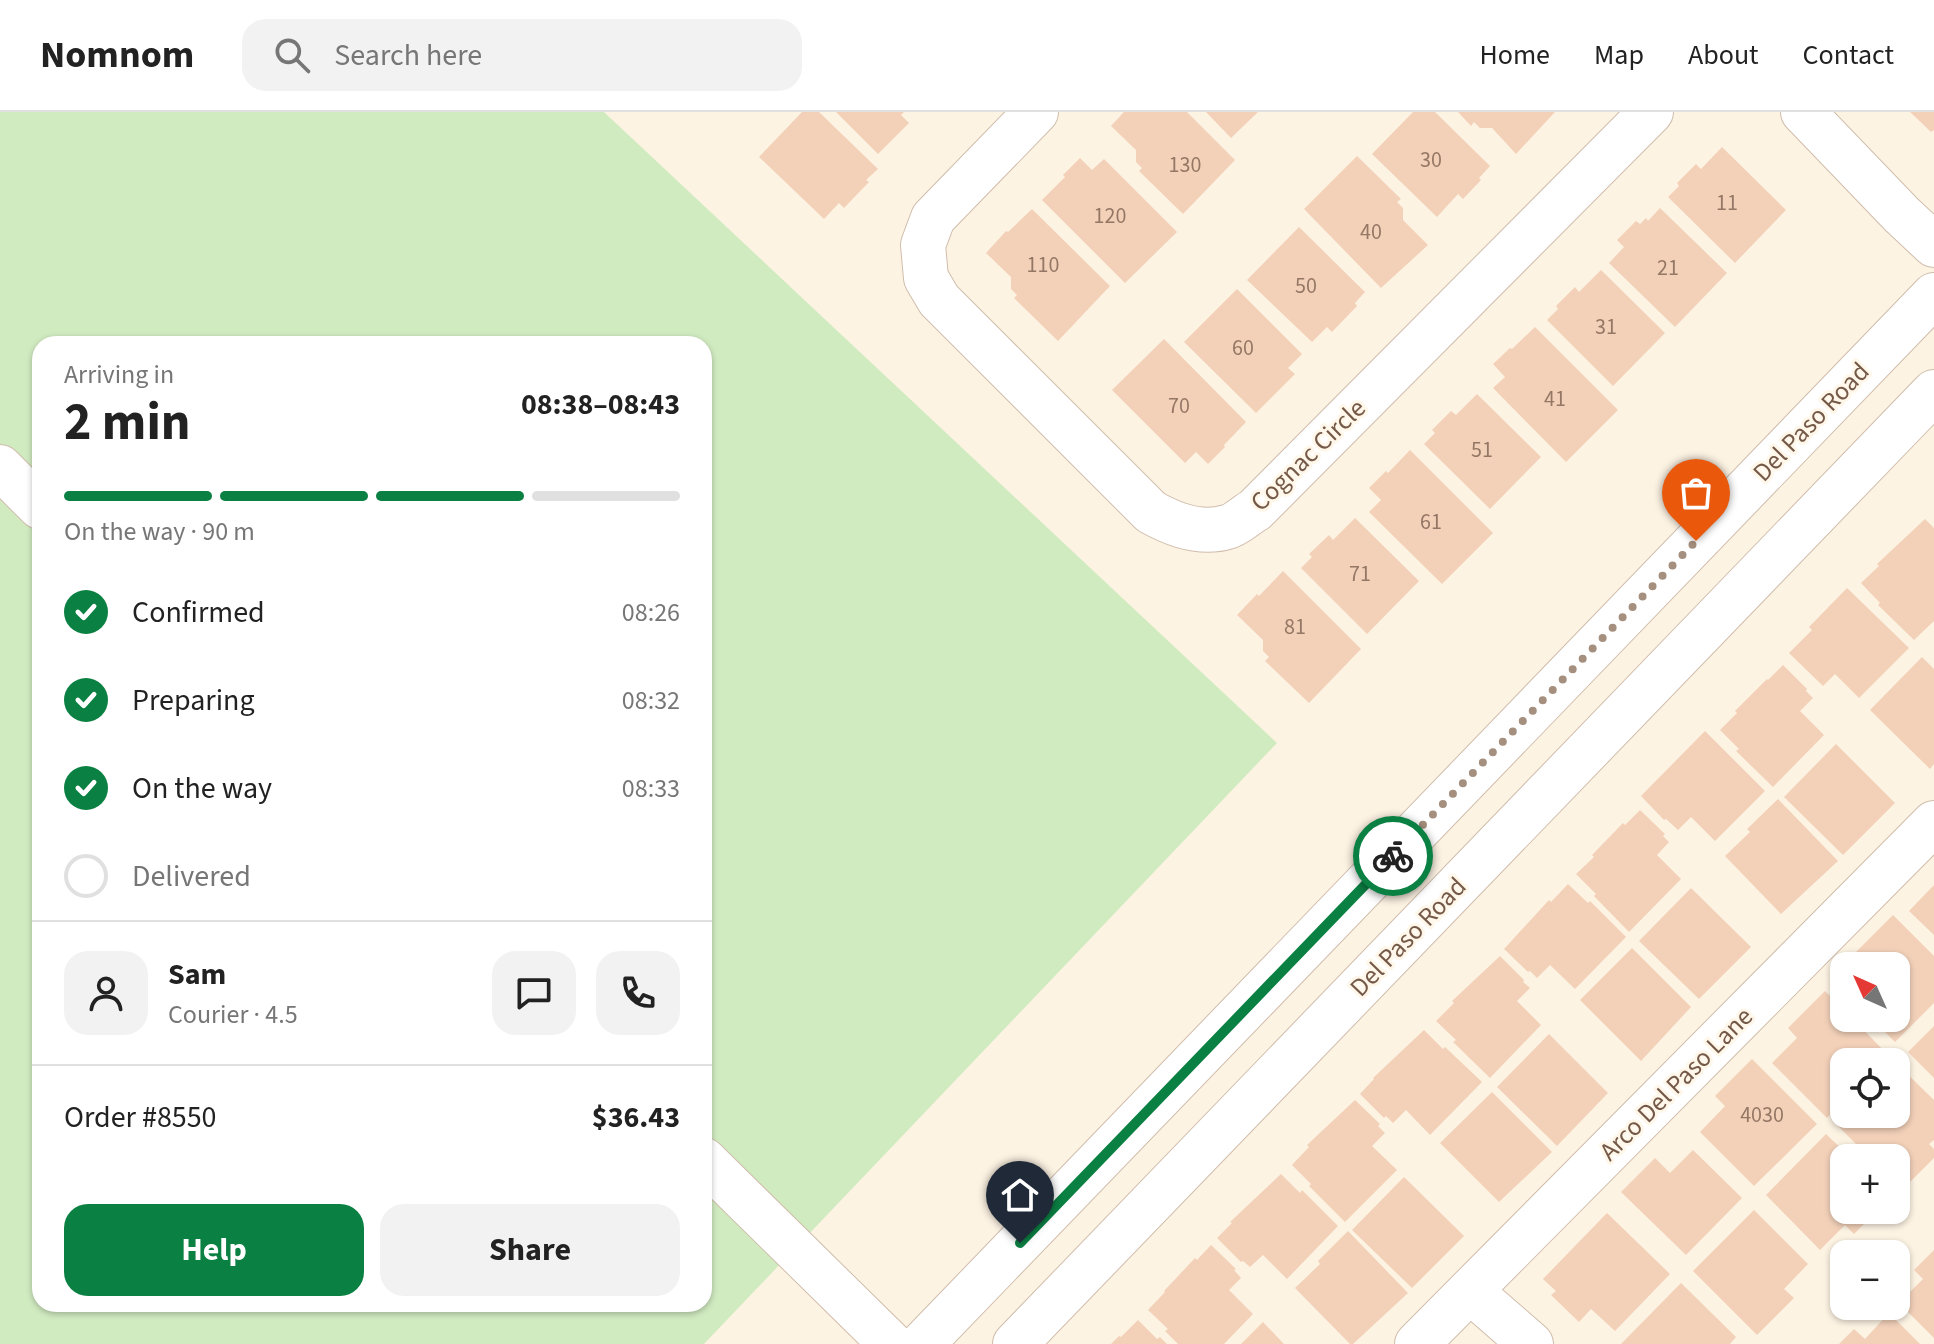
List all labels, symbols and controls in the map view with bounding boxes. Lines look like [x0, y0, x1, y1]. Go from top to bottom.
search box [242, 19, 802, 91]
text: Nomnom [40, 28, 194, 82]
icon: search [270, 33, 314, 77]
text: Search here [334, 34, 482, 77]
text: Home [1479, 35, 1550, 75]
text: Map [1594, 35, 1644, 75]
text: About [1688, 35, 1759, 75]
text: Contact [1803, 35, 1894, 75]
house number: 30 [1420, 144, 1442, 176]
house number: 130 [1169, 149, 1201, 181]
house number: 11 [1716, 187, 1738, 219]
house number: 120 [1094, 200, 1126, 232]
house number: 40 [1360, 216, 1382, 248]
house number: 110 [1027, 249, 1059, 281]
house number: 21 [1657, 252, 1679, 284]
house number: 50 [1295, 270, 1317, 302]
house number: 31 [1595, 311, 1617, 343]
house number: 60 [1232, 332, 1254, 364]
street label: Del Paso Road [1744, 354, 1878, 490]
text: Arriving in [64, 356, 174, 393]
text: 08:38–08:43 [521, 383, 680, 426]
house number: 41 [1544, 383, 1566, 415]
text: 2 min [64, 386, 191, 460]
house number: 70 [1168, 390, 1190, 422]
street label: Cognac Circle [1242, 390, 1374, 520]
house number: 51 [1471, 434, 1493, 466]
pin [1662, 459, 1730, 541]
icon: bag [1674, 471, 1718, 515]
house number: 61 [1420, 506, 1442, 538]
text: On the way · 90 m [64, 513, 255, 550]
house number: 71 [1349, 558, 1371, 590]
icon: check [64, 590, 108, 634]
text: Confirmed [132, 591, 265, 634]
text: 08:26 [622, 594, 680, 631]
house number: 81 [1284, 611, 1306, 643]
icon: check [64, 678, 108, 722]
text: Preparing [132, 679, 255, 722]
text: 08:32 [622, 682, 680, 719]
icon: check [64, 766, 108, 810]
text: On the way [132, 767, 272, 810]
text: 08:33 [622, 770, 680, 807]
courier [1353, 816, 1433, 896]
icon: bike [1371, 834, 1415, 878]
text: Delivered [132, 855, 251, 898]
street label: Del Paso Road [1341, 869, 1475, 1005]
button: person [64, 951, 148, 1035]
button: chat [492, 951, 576, 1035]
button: phone [596, 951, 680, 1035]
north arrow [1830, 952, 1910, 1032]
map controls [1830, 952, 1910, 1320]
text: Sam [168, 953, 226, 996]
text: Courier · 4.5 [168, 996, 298, 1033]
street label: Arco Del Paso Lane [1591, 999, 1761, 1169]
button: locate [1830, 1048, 1910, 1128]
text: Order #8550 [64, 1096, 217, 1139]
text: $36.43 [592, 1096, 680, 1139]
house number: 4030 [1740, 1099, 1784, 1131]
button: + [1830, 1144, 1910, 1224]
pin [986, 1161, 1054, 1243]
icon: home [998, 1173, 1042, 1217]
button: Help [64, 1204, 364, 1296]
button: Share [380, 1204, 680, 1296]
button: − [1830, 1240, 1910, 1320]

